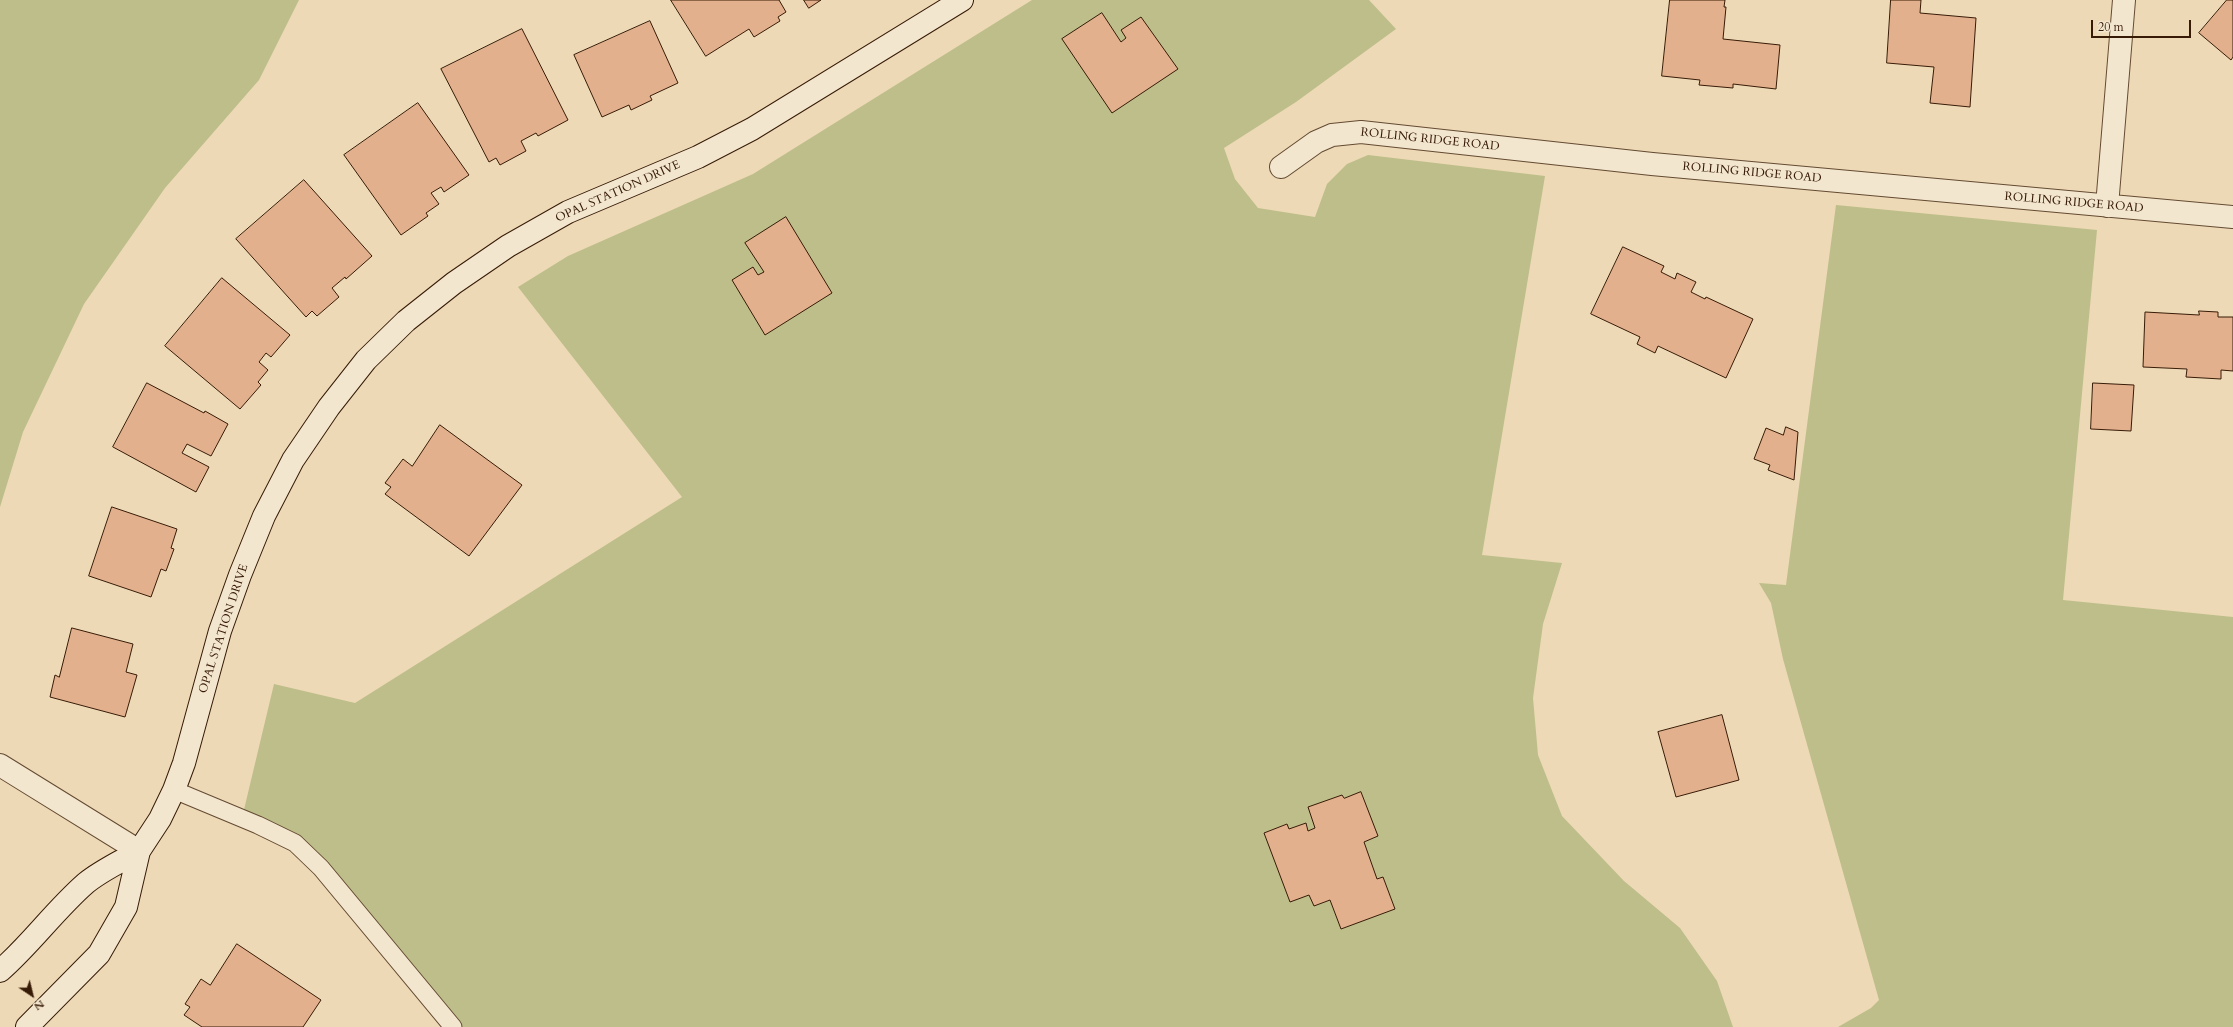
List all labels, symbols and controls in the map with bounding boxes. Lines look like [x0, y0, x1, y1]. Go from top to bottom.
scale bar [2093, 12, 2193, 38]
text: 20 m [2098, 19, 2124, 35]
street label: ROLLING RIDGE ROAD [1360, 126, 1500, 154]
street label: OPAL STATION DRIVE [553, 158, 683, 226]
street label: ROLLING RIDGE ROAD [1682, 160, 1822, 186]
street label: ROLLING RIDGE ROAD [2004, 190, 2144, 216]
street label: OPAL STATION DRIVE [196, 563, 252, 695]
north arrow [12, 975, 52, 1015]
text: N [31, 996, 47, 1014]

